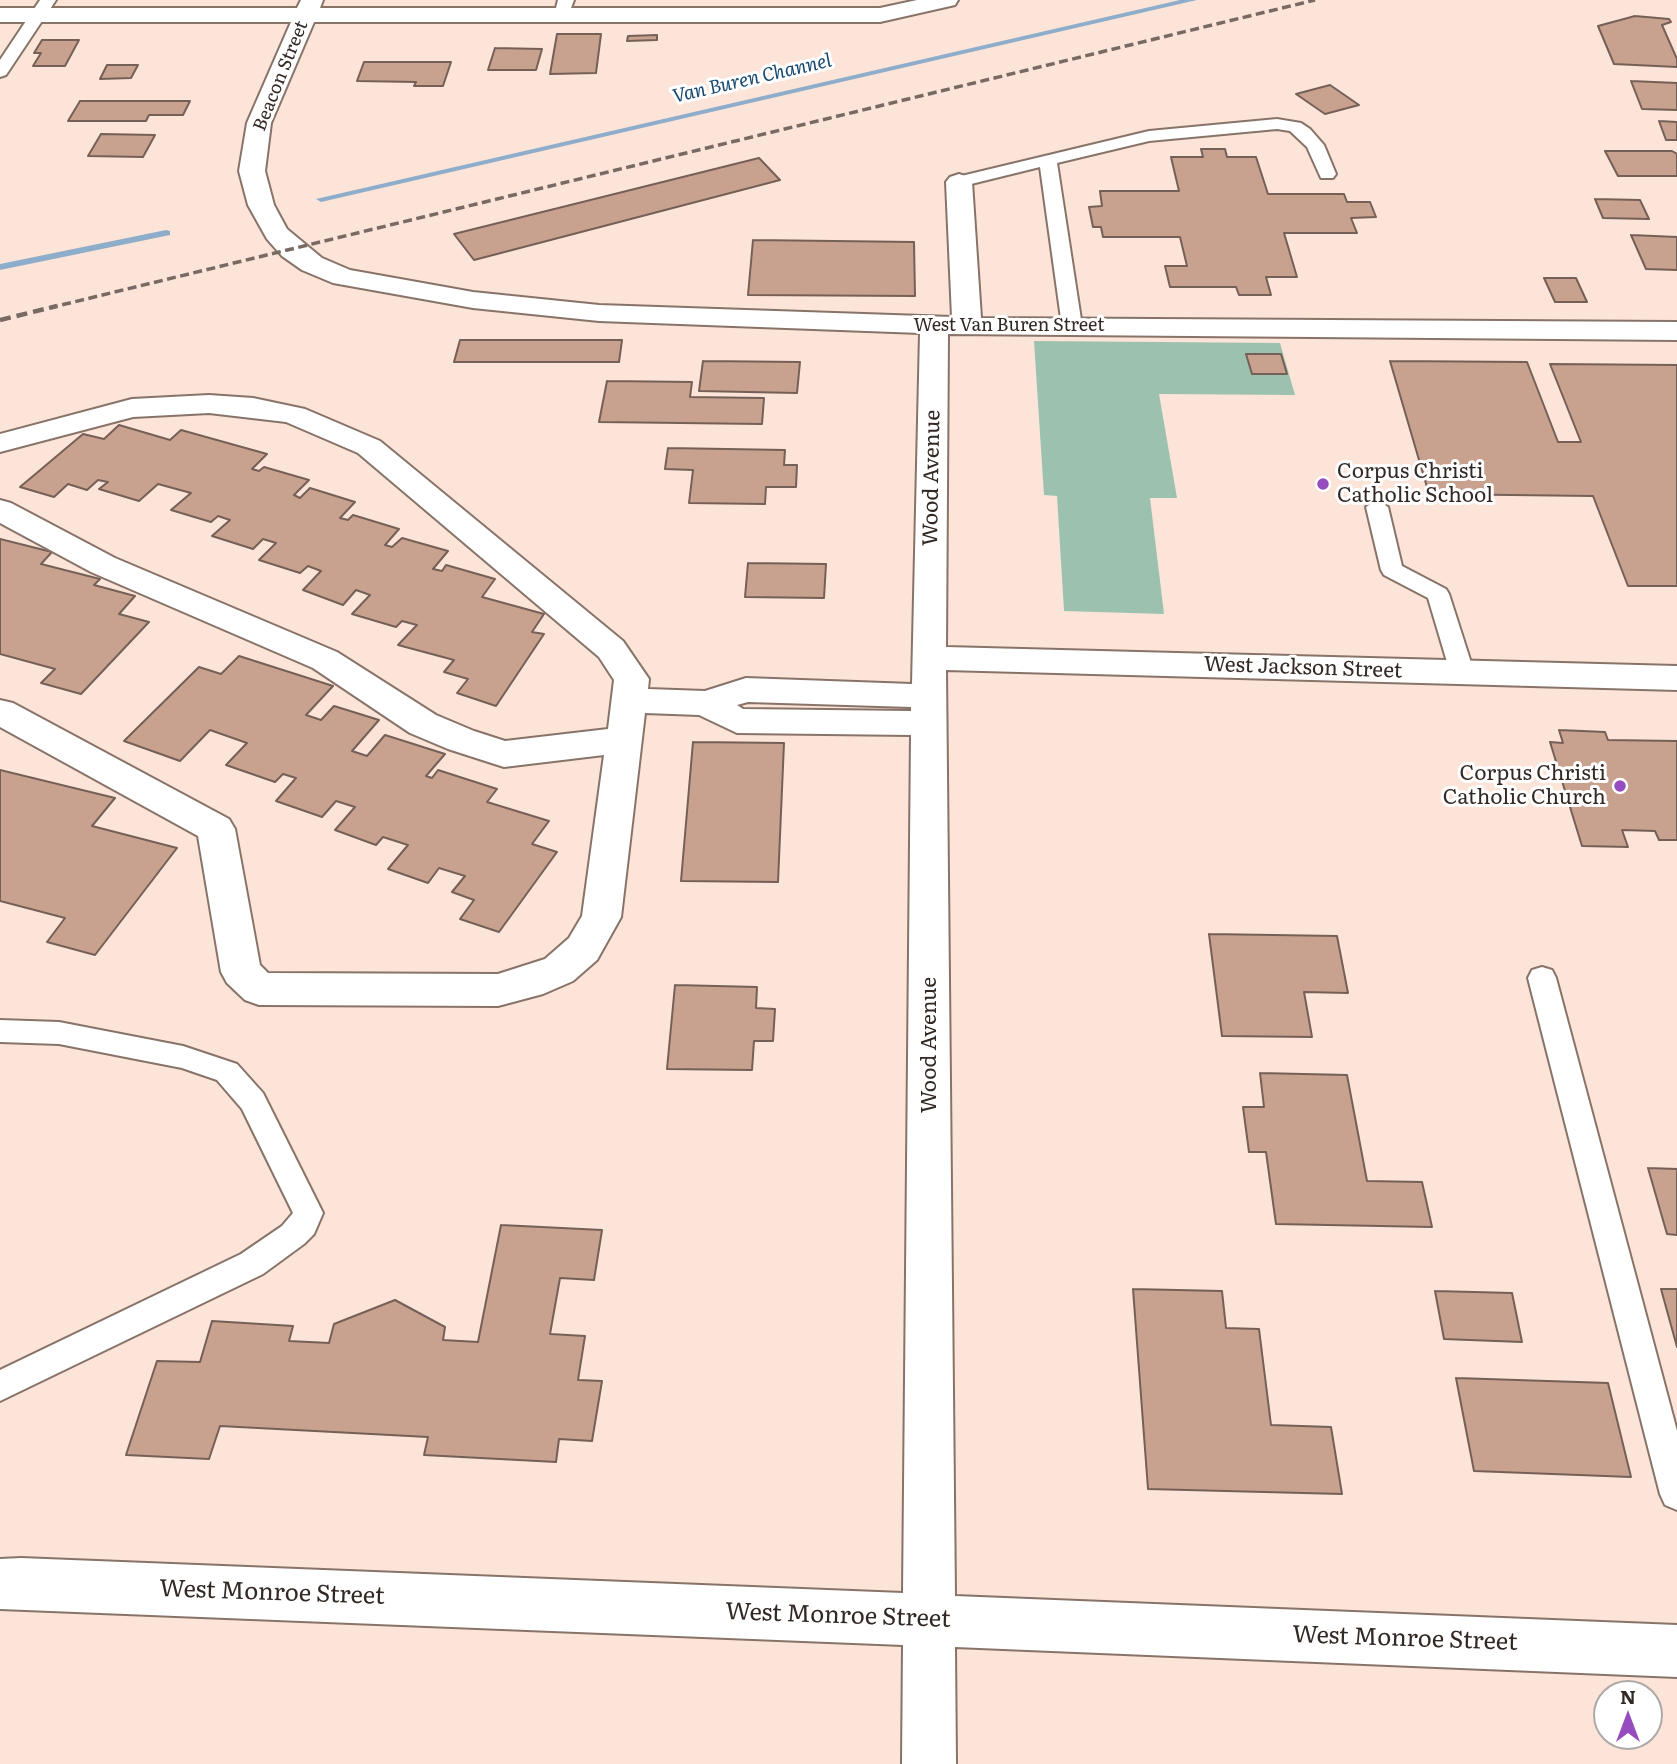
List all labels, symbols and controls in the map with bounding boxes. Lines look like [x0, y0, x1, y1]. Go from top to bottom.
street label: Beacon Street [249, 18, 313, 134]
water label: Van Buren Channel [670, 50, 834, 108]
street label: West Van Buren Street [914, 315, 1104, 337]
street label: Wood Avenue [918, 410, 946, 546]
place label: Corpus Christi Catholic School [1337, 459, 1493, 509]
marker: Corpus Christi Catholic School [1315, 476, 1331, 492]
street label: West Jackson Street [1203, 652, 1403, 684]
place label: Corpus Christi Catholic Church [1443, 761, 1606, 811]
marker: Corpus Christi Catholic Church [1612, 778, 1628, 794]
street label: Wood Avenue [917, 977, 943, 1113]
street label: West Monroe Street [159, 1575, 385, 1611]
street label: West Monroe Street [725, 1598, 951, 1634]
street label: West Monroe Street [1292, 1621, 1518, 1657]
north arrow [1593, 1680, 1663, 1750]
text: N [1620, 1682, 1636, 1710]

